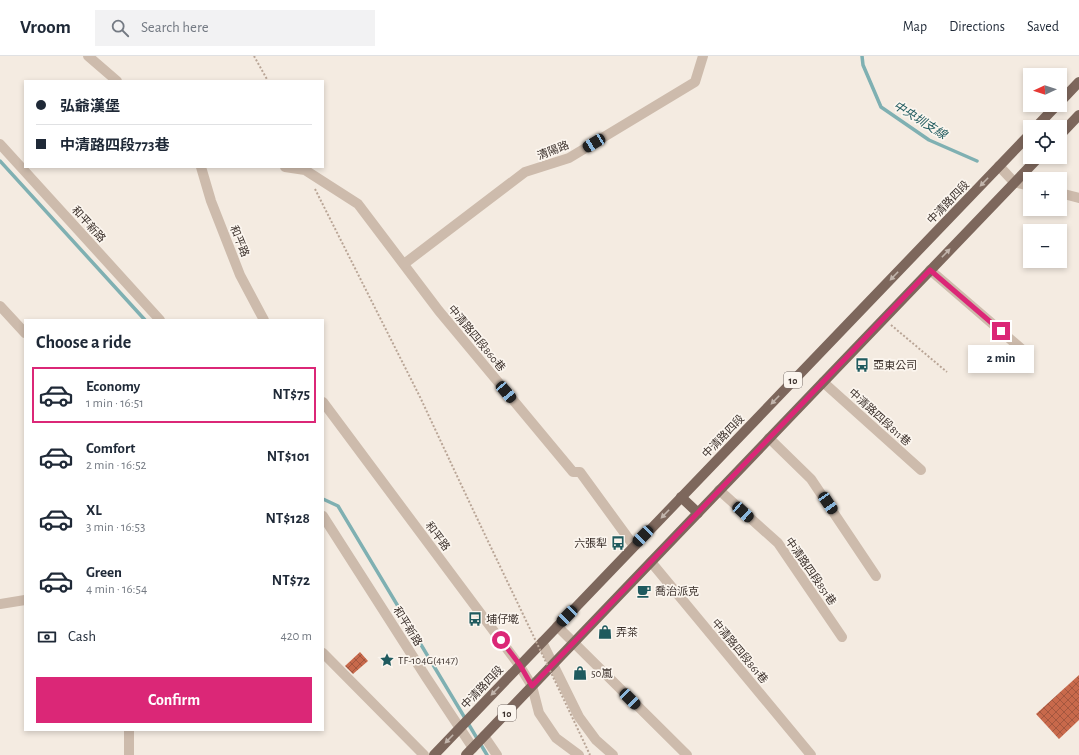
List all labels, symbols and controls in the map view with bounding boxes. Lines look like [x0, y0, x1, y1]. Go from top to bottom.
search box [95, 10, 375, 46]
icon: search [109, 17, 131, 39]
text: Vroom [20, 18, 71, 37]
text: Search here [141, 20, 209, 35]
text: Map [903, 20, 927, 34]
text: Directions [949, 20, 1005, 34]
text: Saved [1027, 20, 1059, 34]
north arrow [1023, 68, 1067, 112]
map controls [1023, 68, 1067, 268]
water label: 中央圳支線 [891, 98, 951, 142]
text: 弘爺漢堡 [60, 99, 120, 114]
button: locate [1023, 120, 1067, 164]
car [581, 132, 607, 154]
text: 中清路四段773巷 [60, 138, 169, 153]
street label: 清陽路 [535, 138, 571, 162]
button: + [1023, 172, 1067, 216]
one-way arrow [979, 177, 988, 187]
street label: 中清路四段 [925, 178, 971, 226]
street label: 和平新路 [70, 204, 108, 244]
street label: 和平路 [228, 223, 252, 259]
button: − [1023, 224, 1067, 268]
one-way arrow [941, 248, 951, 258]
one-way arrow [889, 271, 899, 281]
street label: 中清路四段860巷 [446, 303, 508, 373]
route end [992, 322, 1010, 340]
text: Choose a ride [36, 334, 131, 352]
callout: 2 min [968, 345, 1034, 373]
text: 2 min [987, 352, 1015, 365]
bus stop icon: 亞東公司 [854, 357, 870, 373]
place label: 亞東公司 [873, 360, 917, 371]
road number: 10 [784, 372, 802, 388]
icon: car [38, 377, 74, 413]
text: Economy [86, 379, 140, 394]
car [494, 379, 518, 405]
street label: 中清路四段811巷 [847, 386, 913, 448]
text: NT$75 [272, 387, 310, 402]
one-way arrow [770, 395, 779, 405]
text: 1 min · 16:51 [86, 397, 144, 410]
street label: 中清路四段 [700, 412, 746, 460]
icon: car [38, 439, 74, 475]
text: Comfort [86, 441, 135, 456]
text: NT$101 [267, 449, 310, 464]
text: 2 min · 16:52 [86, 459, 147, 472]
car [816, 490, 840, 516]
car [730, 500, 756, 524]
icon: car [38, 501, 74, 537]
text: XL [86, 503, 102, 518]
one-way arrow [660, 509, 670, 519]
text: NT$128 [266, 511, 310, 526]
street label: 和平路 [423, 519, 453, 553]
text: 3 min · 16:53 [86, 521, 145, 534]
car [630, 523, 656, 549]
bus stop icon: 六張犁 [610, 535, 626, 551]
street label: 中清路四段851巷 [783, 535, 839, 607]
place label: 六張犁 [574, 537, 607, 549]
icon: car [38, 563, 74, 599]
text: Green [86, 565, 122, 580]
text: NT$72 [272, 573, 310, 588]
text: 4 min · 16:54 [86, 583, 147, 596]
cafe icon: 喬治派克 [636, 583, 652, 599]
place label: 喬治派克 [655, 585, 699, 597]
car [554, 603, 580, 629]
street label: 和平新路 [391, 604, 425, 648]
bus stop icon: 埔仔墘 [467, 611, 483, 627]
place label: 埔仔墘 [486, 613, 519, 625]
street label: 中清路四段861巷 [710, 616, 770, 686]
shop icon: 弄茶 [597, 624, 613, 640]
icon: cash [36, 626, 58, 648]
place label: 弄茶 [616, 627, 638, 638]
text: Cash [68, 629, 96, 644]
text: 420 m [280, 630, 312, 643]
route start [492, 631, 510, 649]
place icon: TF-104G(4147) [379, 652, 395, 668]
place label: TF-104G(4147) [398, 655, 459, 666]
street label: 中清路四段 [459, 663, 505, 711]
shop icon: 50嵐 [572, 665, 588, 681]
place label: 50嵐 [591, 668, 612, 679]
button: Confirm [36, 677, 312, 723]
one-way arrow [490, 686, 500, 696]
car [617, 686, 643, 712]
road number: 10 [498, 705, 516, 721]
one-way arrow [444, 734, 453, 744]

